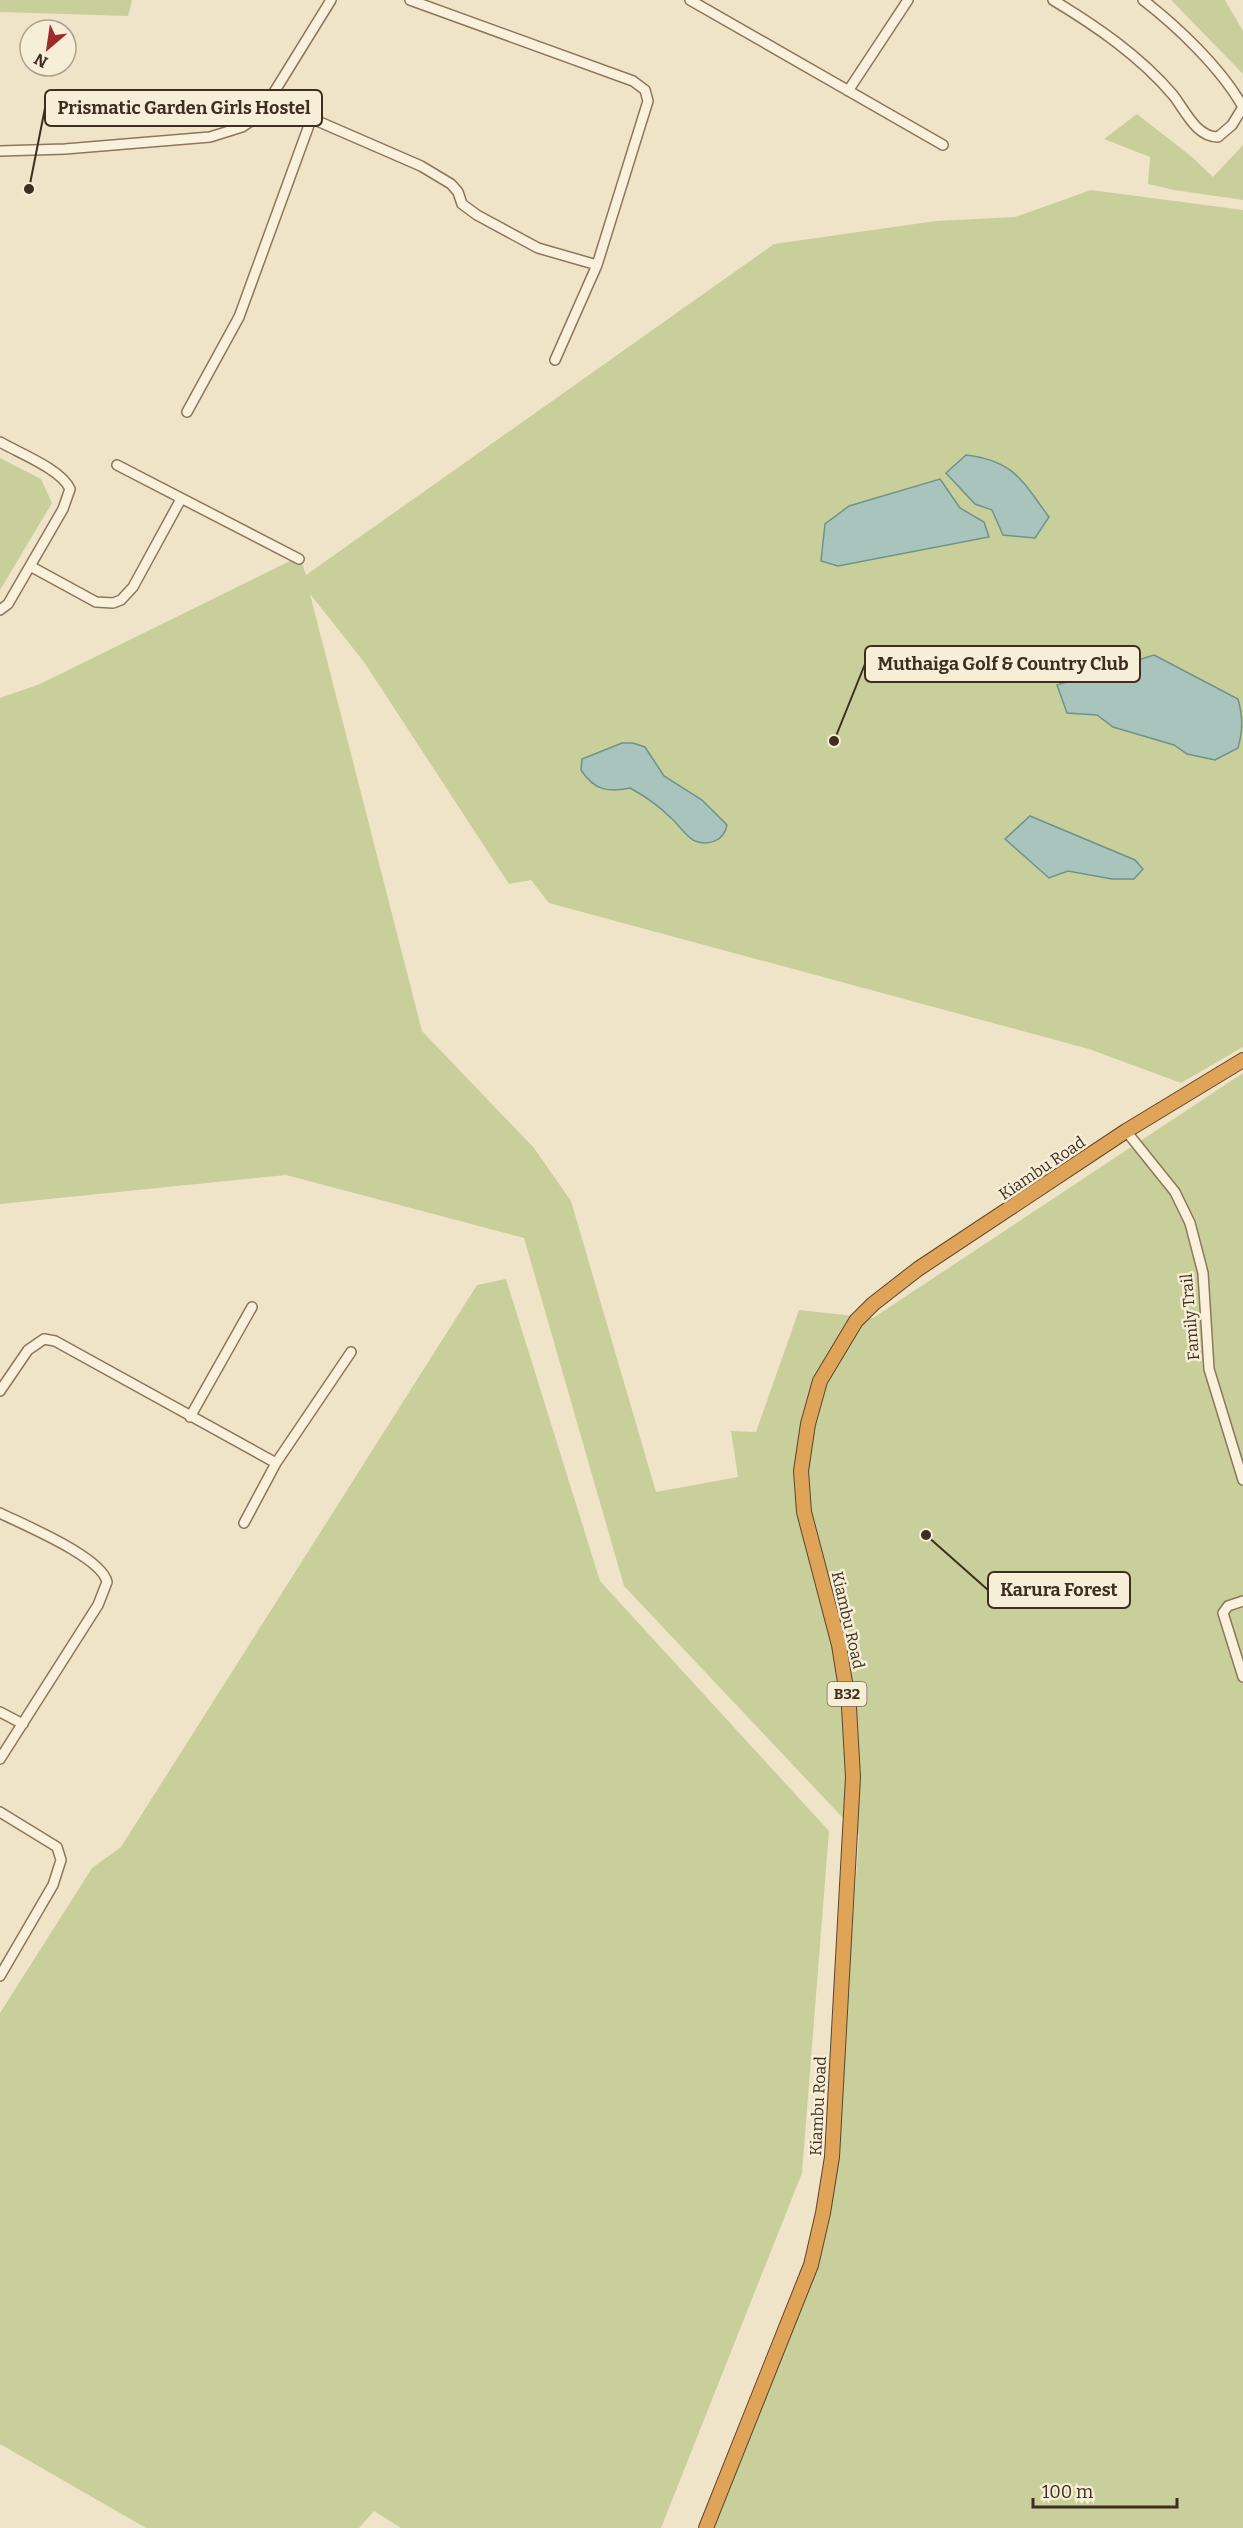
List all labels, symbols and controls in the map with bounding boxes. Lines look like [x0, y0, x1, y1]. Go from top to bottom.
north arrow [18, 18, 78, 78]
text: N [31, 49, 51, 72]
callout: Prismatic Garden Girls Hostel [45, 90, 322, 126]
text: Prismatic Garden Girls Hostel [57, 97, 311, 119]
callout: Muthaiga Golf & Country Club [865, 646, 1140, 682]
text: Muthaiga Golf & Country Club [877, 653, 1129, 675]
street label: Kiambu Road [995, 1132, 1089, 1204]
street label: Family Trail [1177, 1272, 1203, 1361]
street label: Kiambu Road [828, 1569, 869, 1671]
callout: Karura Forest [988, 1572, 1130, 1608]
text: Karura Forest [1000, 1579, 1118, 1601]
road number: B32 [828, 1682, 866, 1706]
street label: Kiambu Road [806, 2055, 830, 2156]
scale bar [1033, 2471, 1177, 2509]
text: 100 m [1042, 2481, 1093, 2503]

